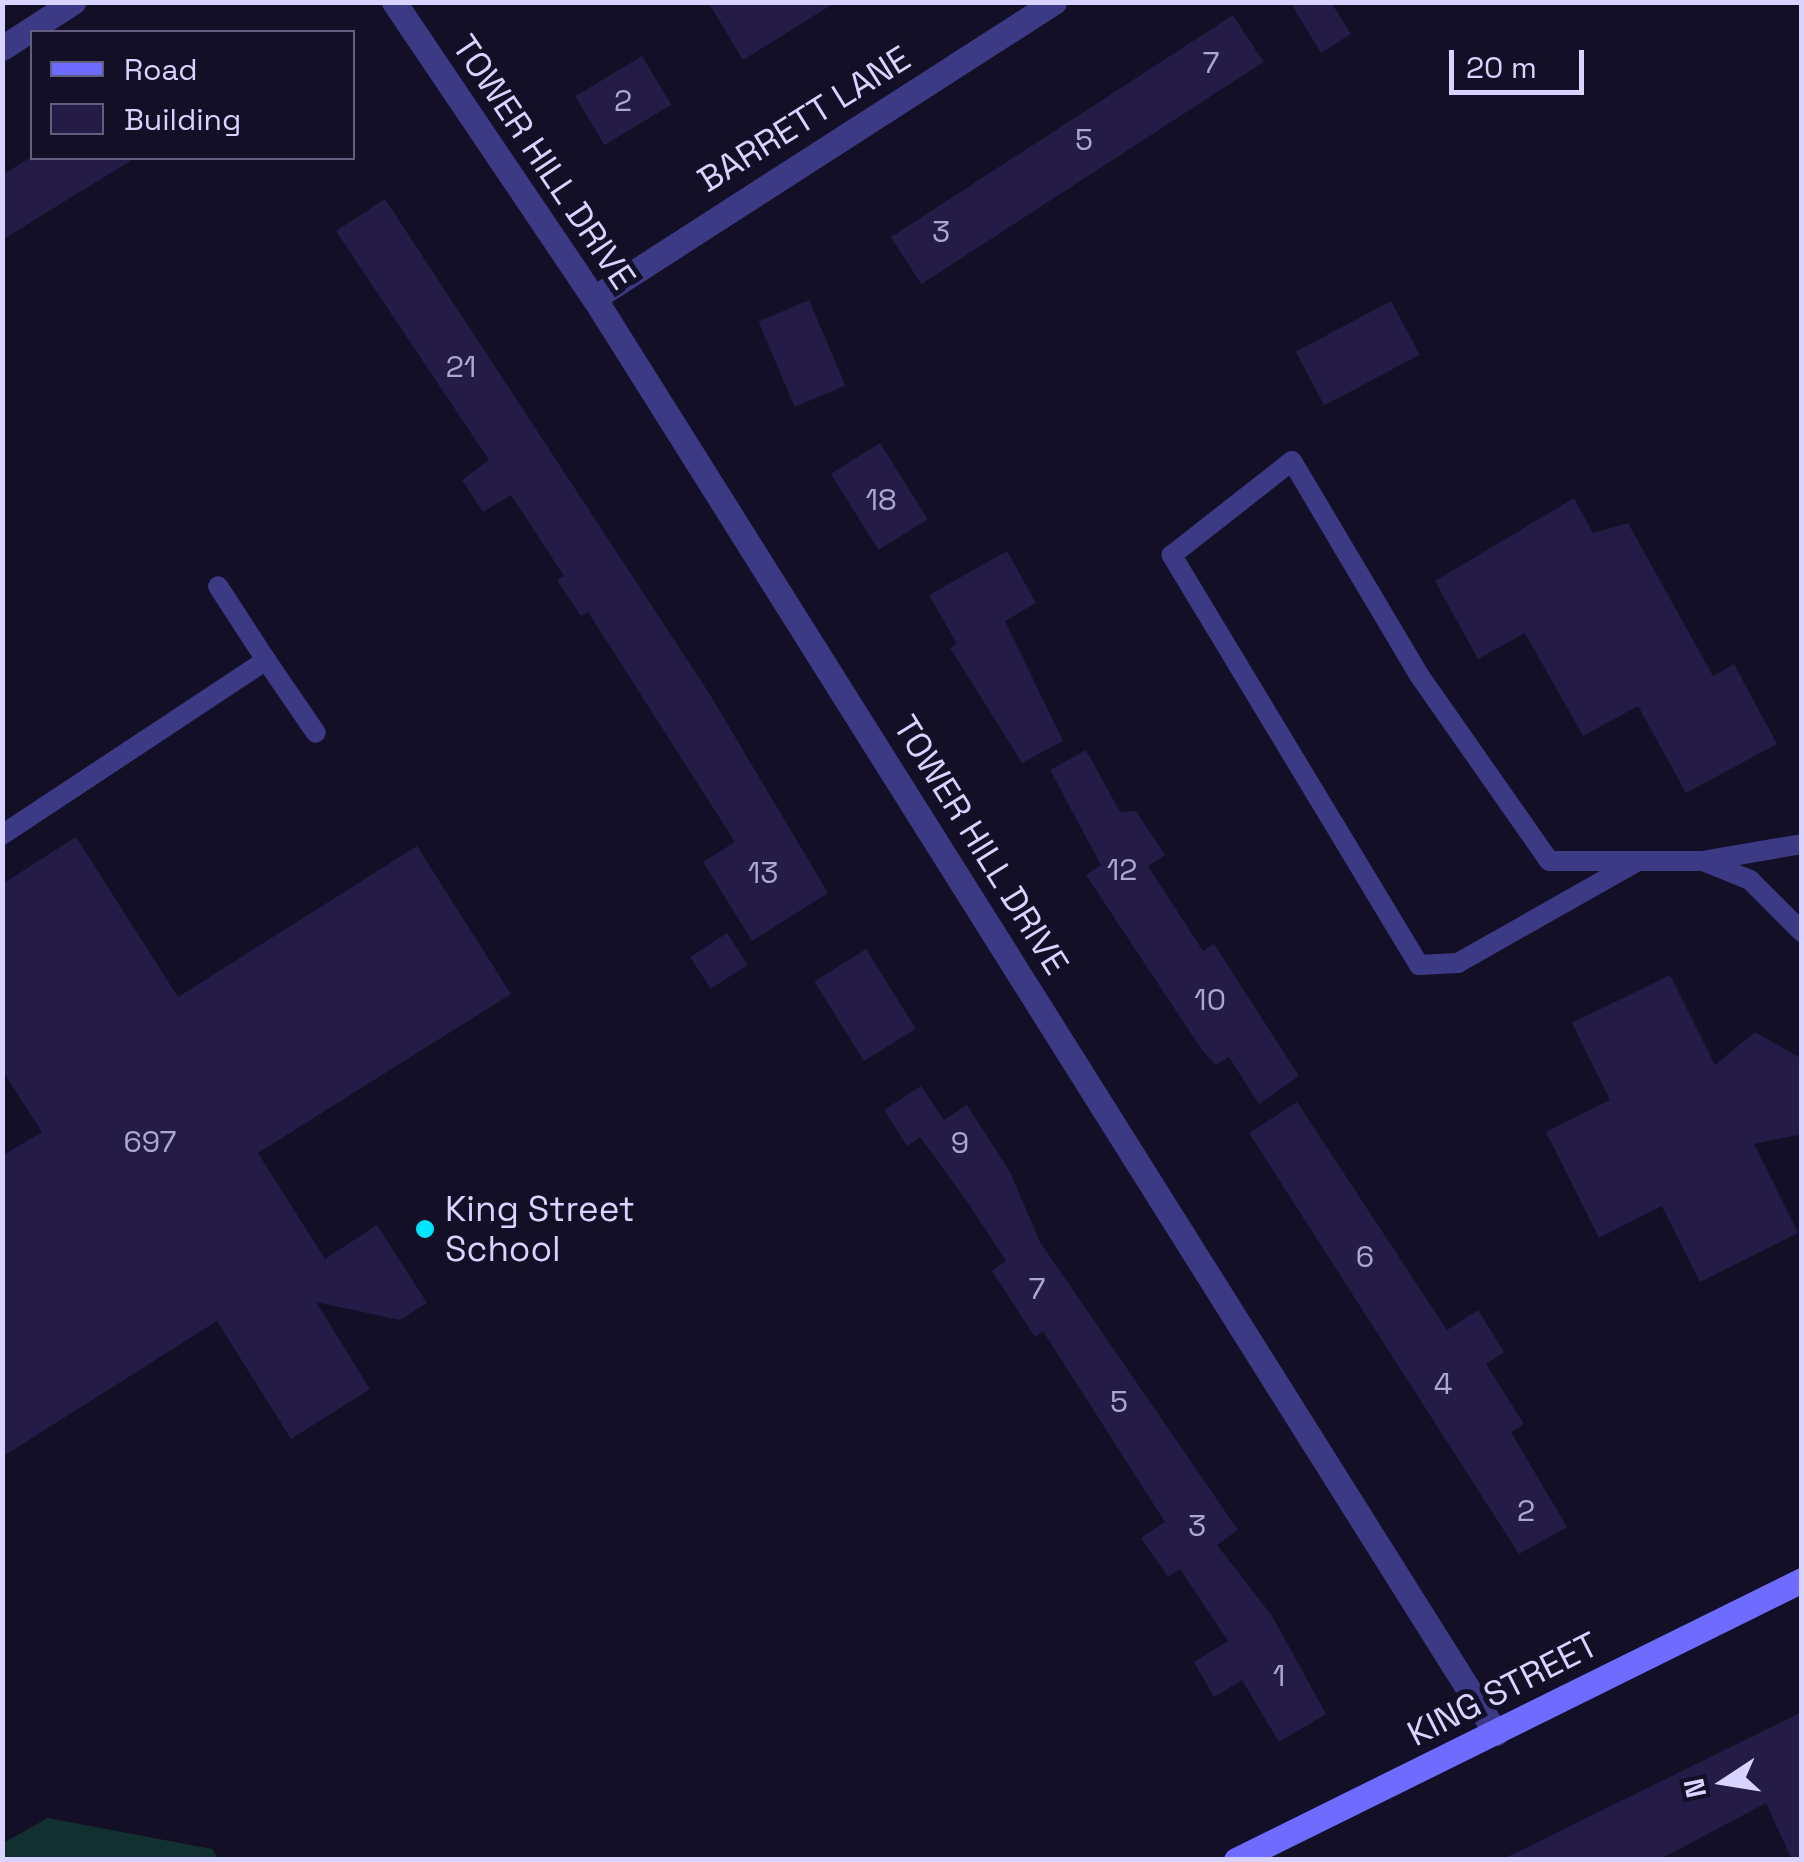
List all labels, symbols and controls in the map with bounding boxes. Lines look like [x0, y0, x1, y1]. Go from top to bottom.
street label: TOWER HILL DRIVE [443, 27, 645, 297]
legend [30, 30, 355, 160]
scale bar [1454, 30, 1589, 92]
street label: BARRETT LANE [690, 37, 918, 201]
house number: 7 [1203, 45, 1219, 81]
text: 20 m [1466, 48, 1537, 87]
text: Road [124, 50, 198, 89]
house number: 2 [614, 83, 632, 119]
text: Building [124, 100, 241, 139]
house number: 5 [1075, 122, 1093, 158]
house number: 3 [932, 214, 950, 250]
house number: 21 [446, 349, 476, 385]
house number: 18 [865, 482, 897, 518]
street label: TOWER HILL DRIVE [884, 708, 1078, 982]
house number: 12 [1107, 852, 1137, 888]
house number: 13 [748, 855, 778, 891]
house number: 10 [1194, 982, 1226, 1018]
house number: 697 [123, 1124, 177, 1160]
house number: 9 [951, 1125, 969, 1161]
place label: King Street School [445, 1188, 635, 1270]
marker: King Street School [414, 1218, 436, 1240]
house number: 6 [1356, 1239, 1374, 1275]
house number: 7 [1029, 1271, 1045, 1307]
house number: 4 [1434, 1366, 1452, 1402]
house number: 5 [1110, 1384, 1128, 1420]
house number: 2 [1517, 1493, 1535, 1529]
house number: 3 [1188, 1508, 1206, 1544]
street label: KING STREET [1401, 1623, 1605, 1755]
house number: 1 [1273, 1658, 1285, 1694]
north arrow [1674, 1732, 1774, 1832]
text: N [1675, 1775, 1714, 1801]

